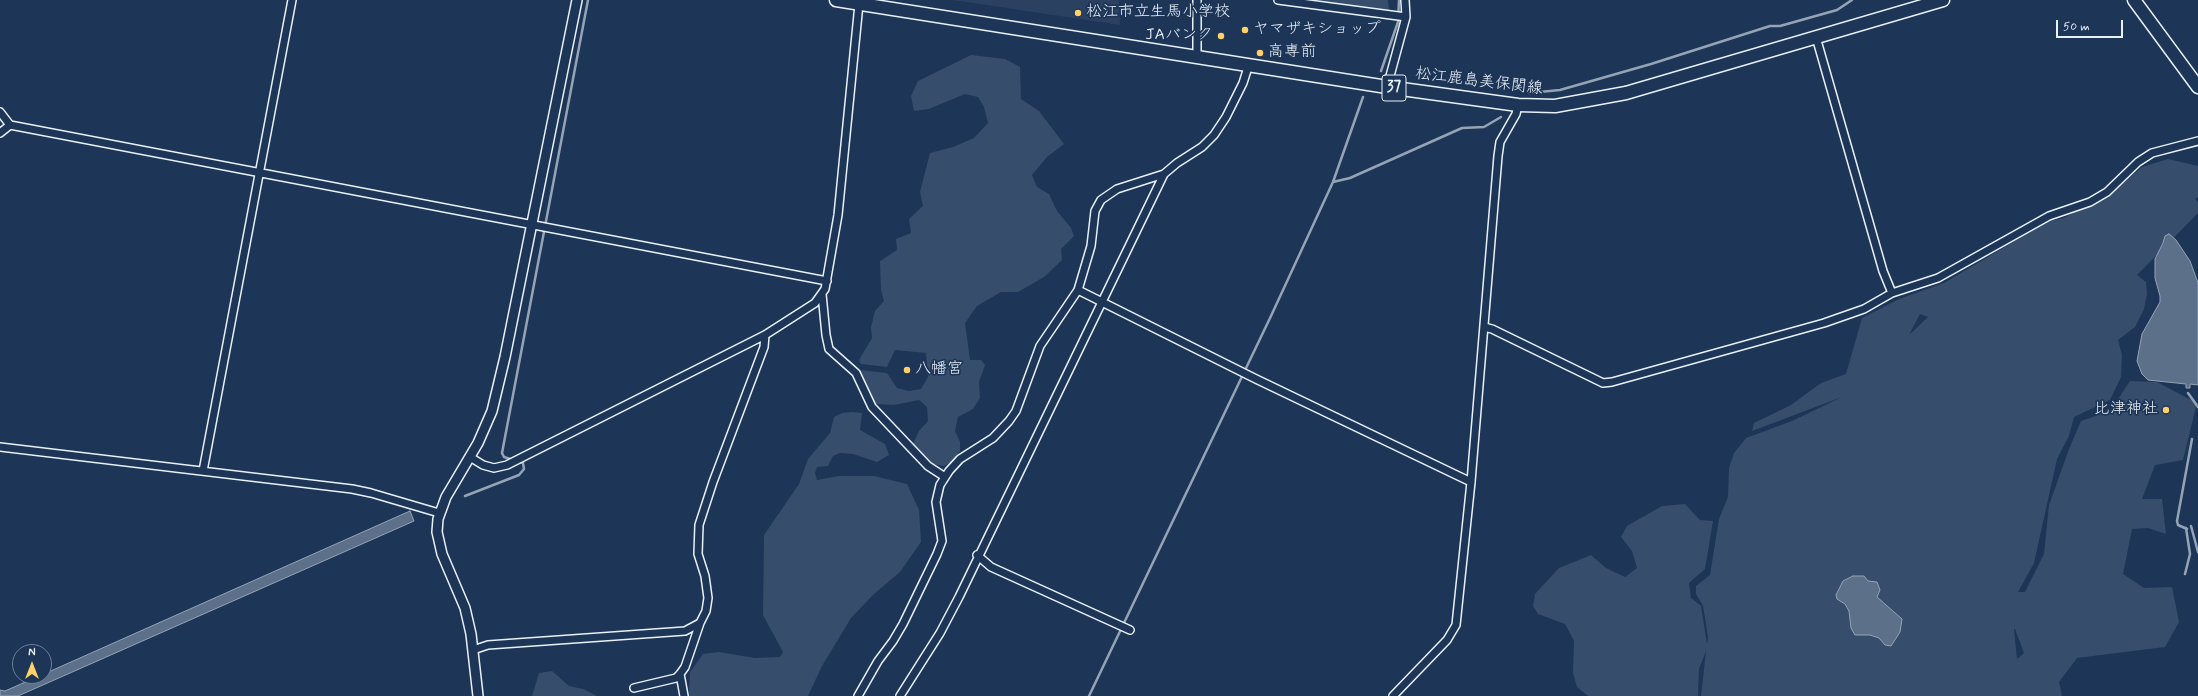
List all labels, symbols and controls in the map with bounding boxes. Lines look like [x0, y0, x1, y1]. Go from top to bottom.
place label: 松江市立生馬小学校 [1086, 3, 1230, 23]
marker: 松江市立生馬小学校 [1073, 8, 1083, 18]
scale bar [2058, 12, 2125, 38]
text: 50 m [2063, 19, 2090, 35]
place label: ヤマザキショップ [1253, 20, 1381, 40]
marker: ヤマザキショップ [1240, 25, 1250, 35]
place label: JAバンク [1145, 26, 1213, 46]
marker: JAバンク [1216, 31, 1226, 41]
place label: 高専前 [1268, 43, 1316, 63]
marker: 高専前 [1255, 48, 1265, 58]
street label: 松江鹿島美保関線 [1414, 65, 1544, 99]
road number: 37 [1382, 75, 1406, 101]
place label: 八幡宮 [915, 360, 963, 380]
marker: 八幡宮 [902, 365, 912, 375]
place label: 比津神社 [2094, 400, 2158, 420]
marker: 比津神社 [2161, 405, 2171, 415]
north arrow [12, 644, 52, 684]
text: N [28, 646, 36, 660]

